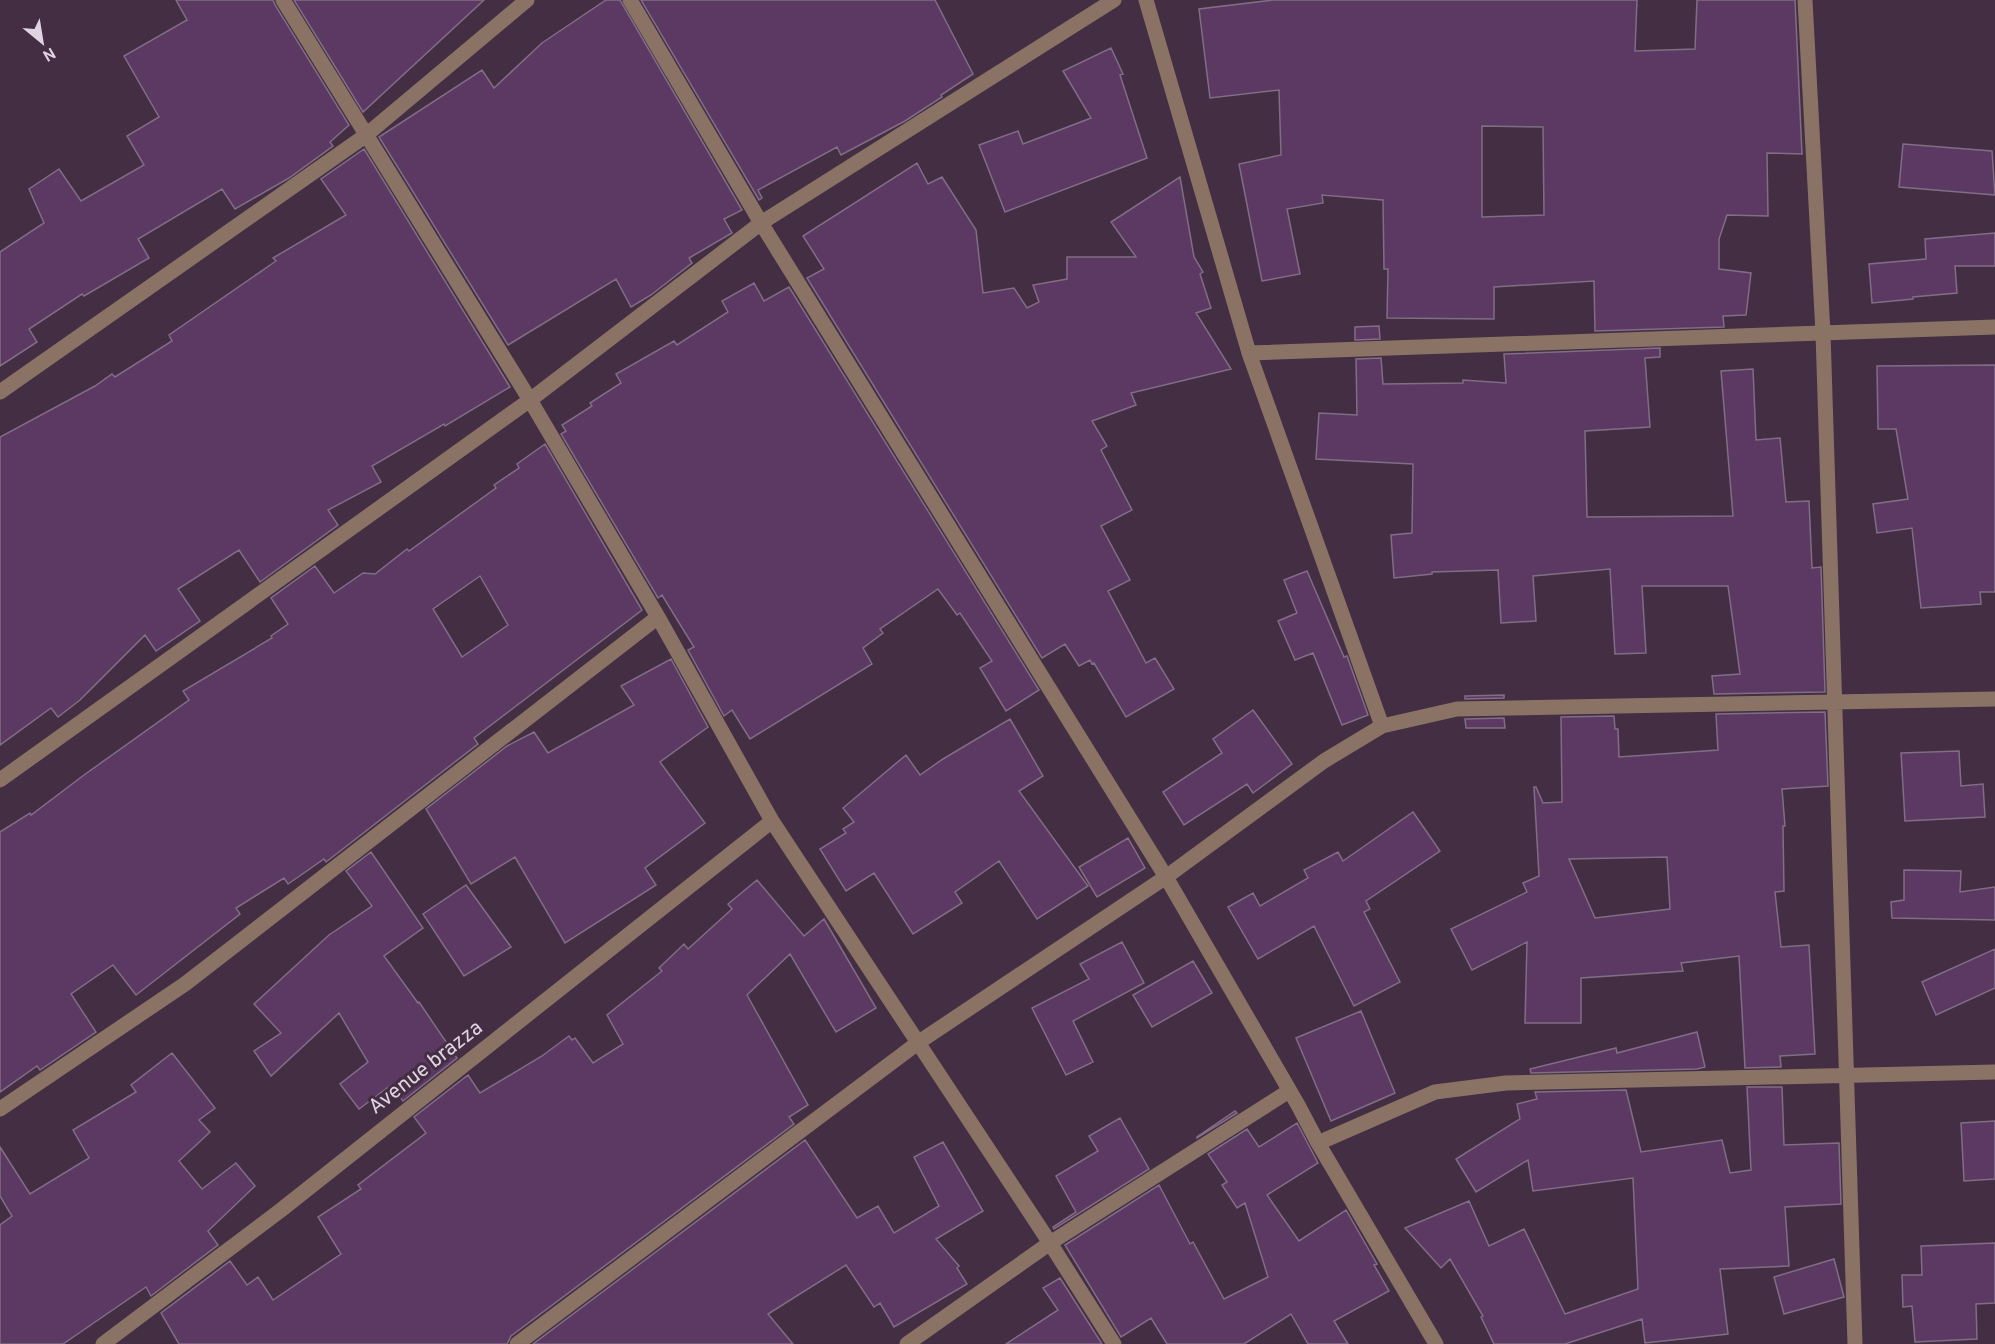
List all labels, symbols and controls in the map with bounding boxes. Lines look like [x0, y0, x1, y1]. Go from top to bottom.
north arrow [12, 12, 72, 72]
text: N [39, 42, 58, 65]
street label: Avenue brazza [363, 1015, 489, 1121]

